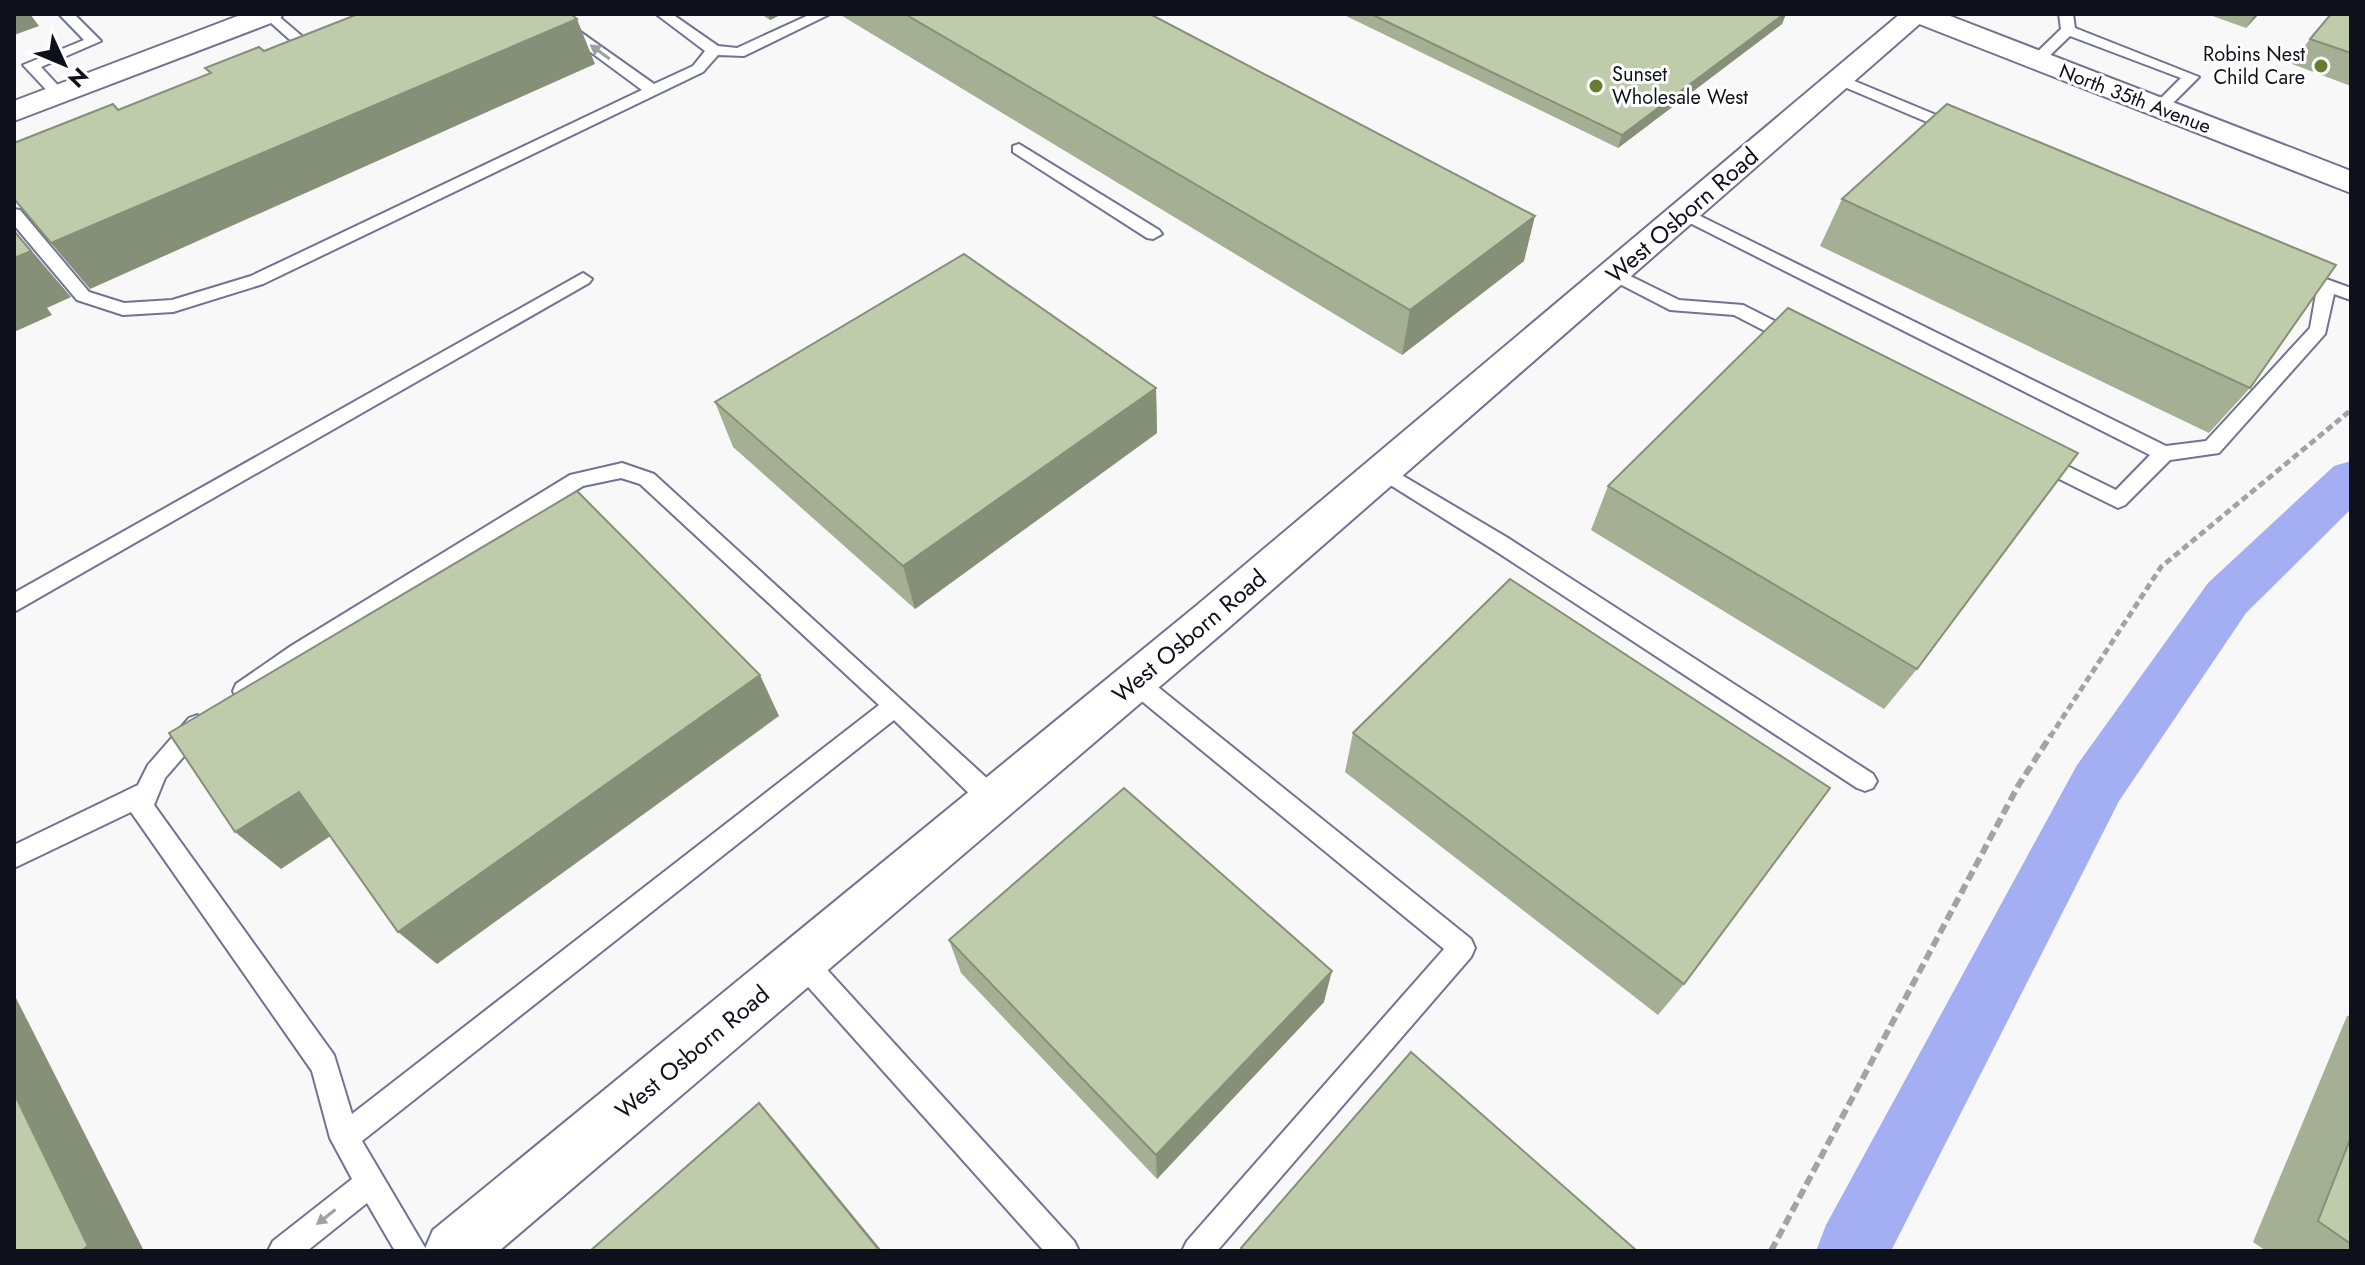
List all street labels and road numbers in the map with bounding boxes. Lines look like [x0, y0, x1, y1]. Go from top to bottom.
street label: North 35th Avenue [2055, 57, 2215, 141]
street label: West Osborn Road [1598, 139, 1766, 291]
street label: West Osborn Road [1104, 561, 1274, 711]
street label: West Osborn Road [607, 977, 777, 1127]

